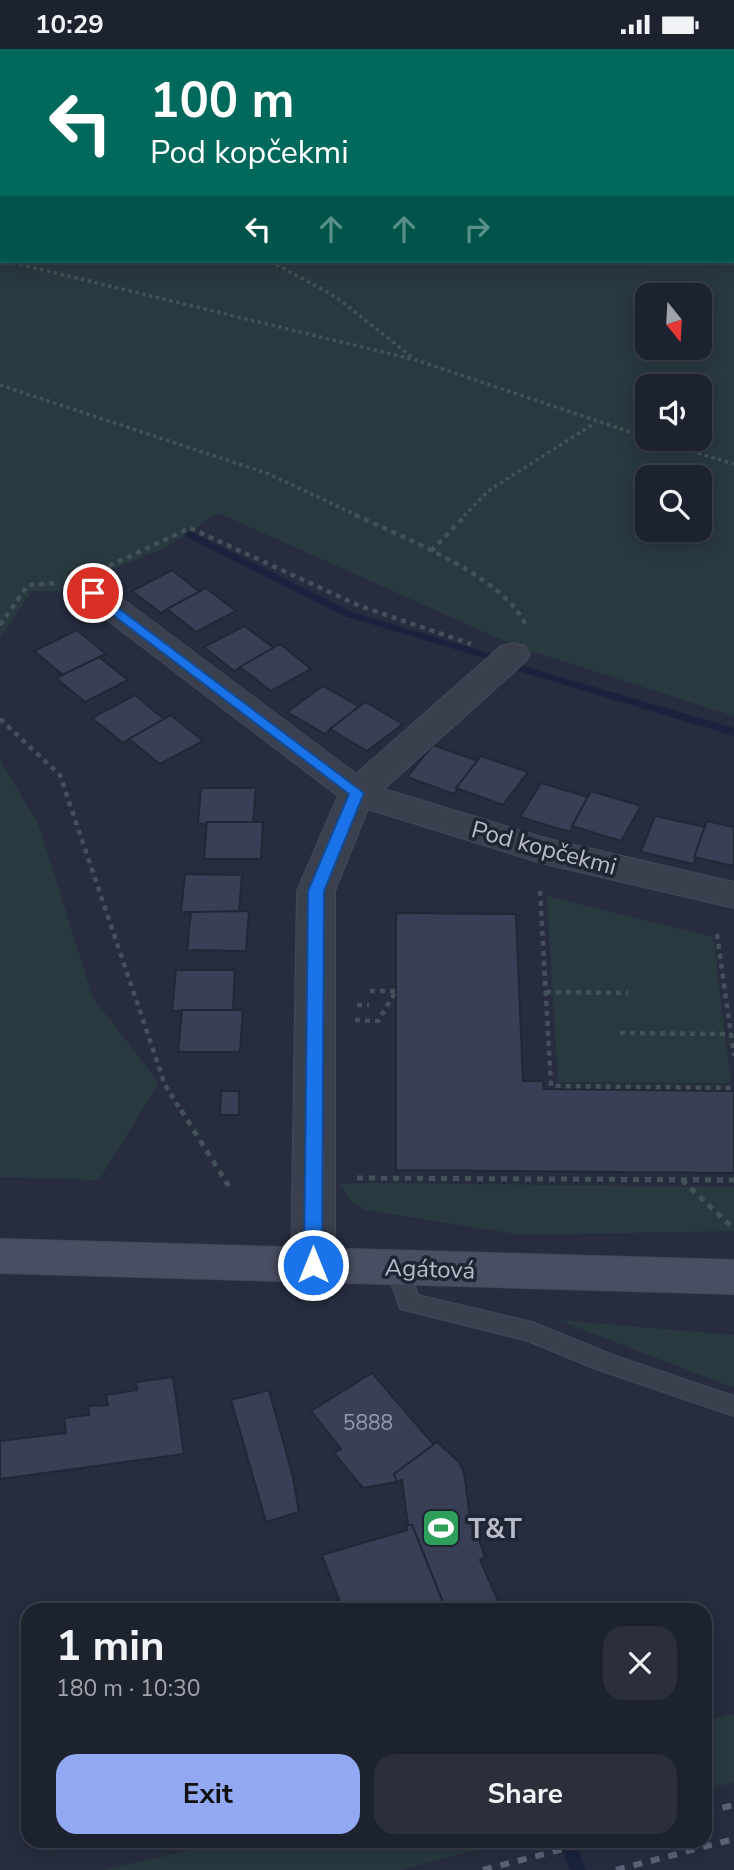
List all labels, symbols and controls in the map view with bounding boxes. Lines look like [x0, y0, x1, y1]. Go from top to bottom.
text: 10:29 [35, 7, 104, 42]
text: 100 m [150, 67, 294, 134]
icon: left [35, 77, 126, 168]
text: Pod kopčekmi [150, 131, 349, 174]
icon: left [239, 210, 277, 248]
icon: ahead [312, 210, 350, 248]
icon: ahead [385, 210, 423, 248]
icon: right [458, 210, 496, 248]
north arrow [635, 283, 712, 361]
map controls [635, 283, 712, 542]
button: sound [635, 374, 712, 451]
button: search [635, 465, 712, 542]
pin [63, 563, 123, 623]
icon: arrive [74, 574, 112, 612]
street label: Pod kopčekmi [468, 813, 620, 883]
position arrow [276, 1228, 350, 1302]
street label: Agátová [384, 1251, 476, 1287]
house number: 5888 [343, 1409, 393, 1437]
sports icon: T&T [420, 1507, 462, 1549]
place label: T&T [468, 1510, 522, 1548]
text: 1 min [56, 1618, 165, 1675]
button: close [603, 1626, 677, 1700]
text: 180 m · 10:30 [56, 1673, 201, 1704]
button: Exit [56, 1754, 360, 1834]
button: Share [374, 1754, 677, 1834]

